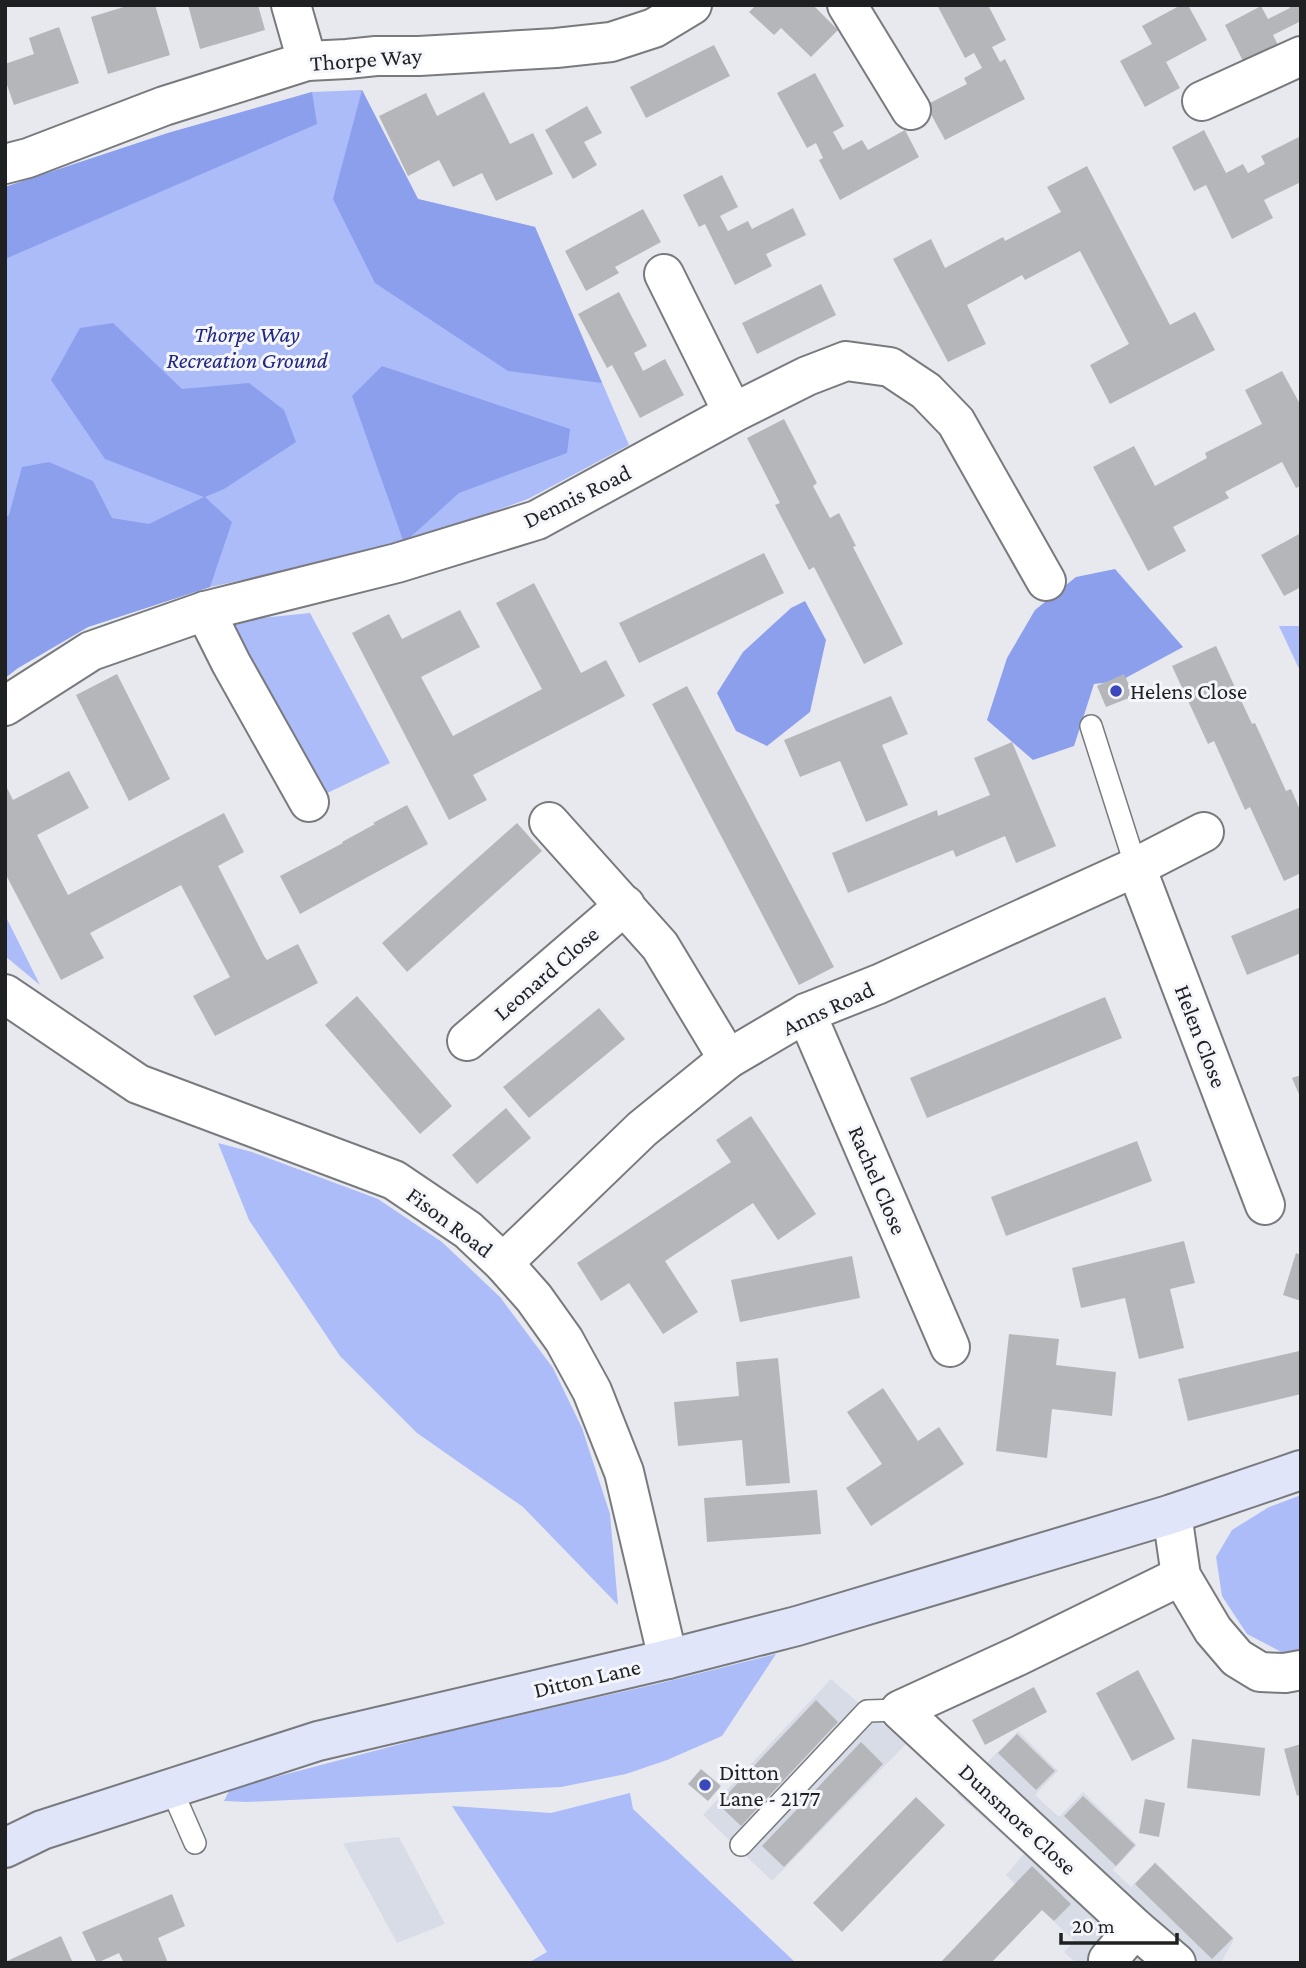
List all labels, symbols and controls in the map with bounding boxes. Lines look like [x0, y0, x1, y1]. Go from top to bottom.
street label: Thorpe Way [309, 42, 423, 76]
park label: Thorpe Way Recreation Ground [166, 321, 329, 373]
street label: Dennis Road [519, 459, 635, 533]
place label: Helens Close [1130, 678, 1247, 704]
marker: Helens Close [1108, 683, 1124, 699]
street label: Leonard Close [488, 920, 604, 1026]
street label: Anns Road [778, 976, 878, 1040]
street label: Helen Close [1169, 981, 1233, 1091]
street label: Rachel Close [843, 1122, 913, 1238]
street label: Fison Road [402, 1181, 498, 1263]
street label: Ditton Lane [531, 1653, 643, 1703]
street label: Dunsmore Close [954, 1758, 1082, 1880]
place label: Ditton Lane - 2177 [719, 1759, 821, 1811]
marker: Ditton Lane - 2177 [697, 1777, 713, 1793]
scale bar [1061, 1902, 1176, 1946]
text: 20 m [1072, 1914, 1115, 1938]

